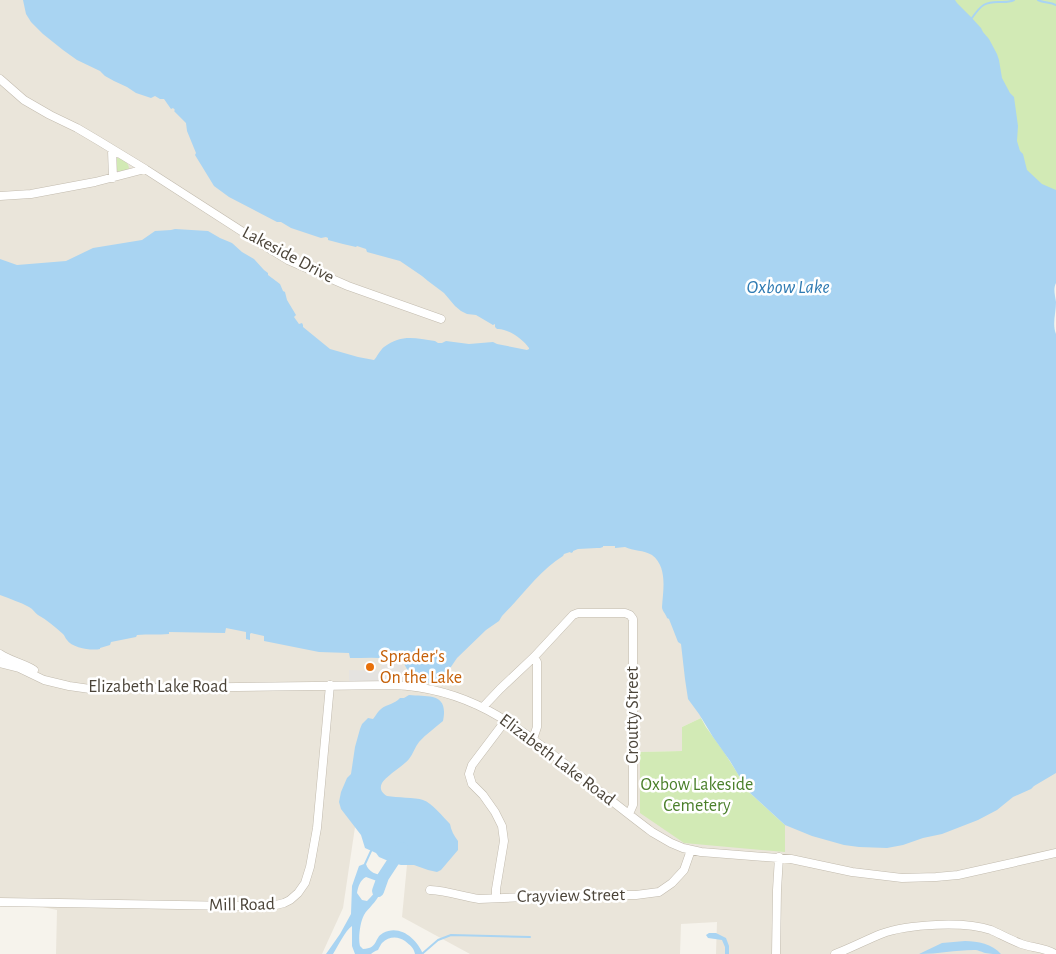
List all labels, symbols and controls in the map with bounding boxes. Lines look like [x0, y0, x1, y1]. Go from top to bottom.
street label: Lakeside Drive [239, 223, 337, 287]
water label: Oxbow Lake [746, 278, 830, 297]
place label: Sprader's On the Lake [380, 648, 462, 687]
marker: Sprader's On the Lake [364, 661, 376, 673]
street label: Croutty Street [624, 666, 642, 764]
street label: Elizabeth Lake Road [88, 678, 228, 696]
street label: Elizabeth Lake Road [496, 711, 618, 809]
park label: Oxbow Lakeside Cemetery [641, 776, 753, 815]
street label: Crayview Street [517, 886, 625, 906]
street label: Mill Road [209, 895, 275, 915]

